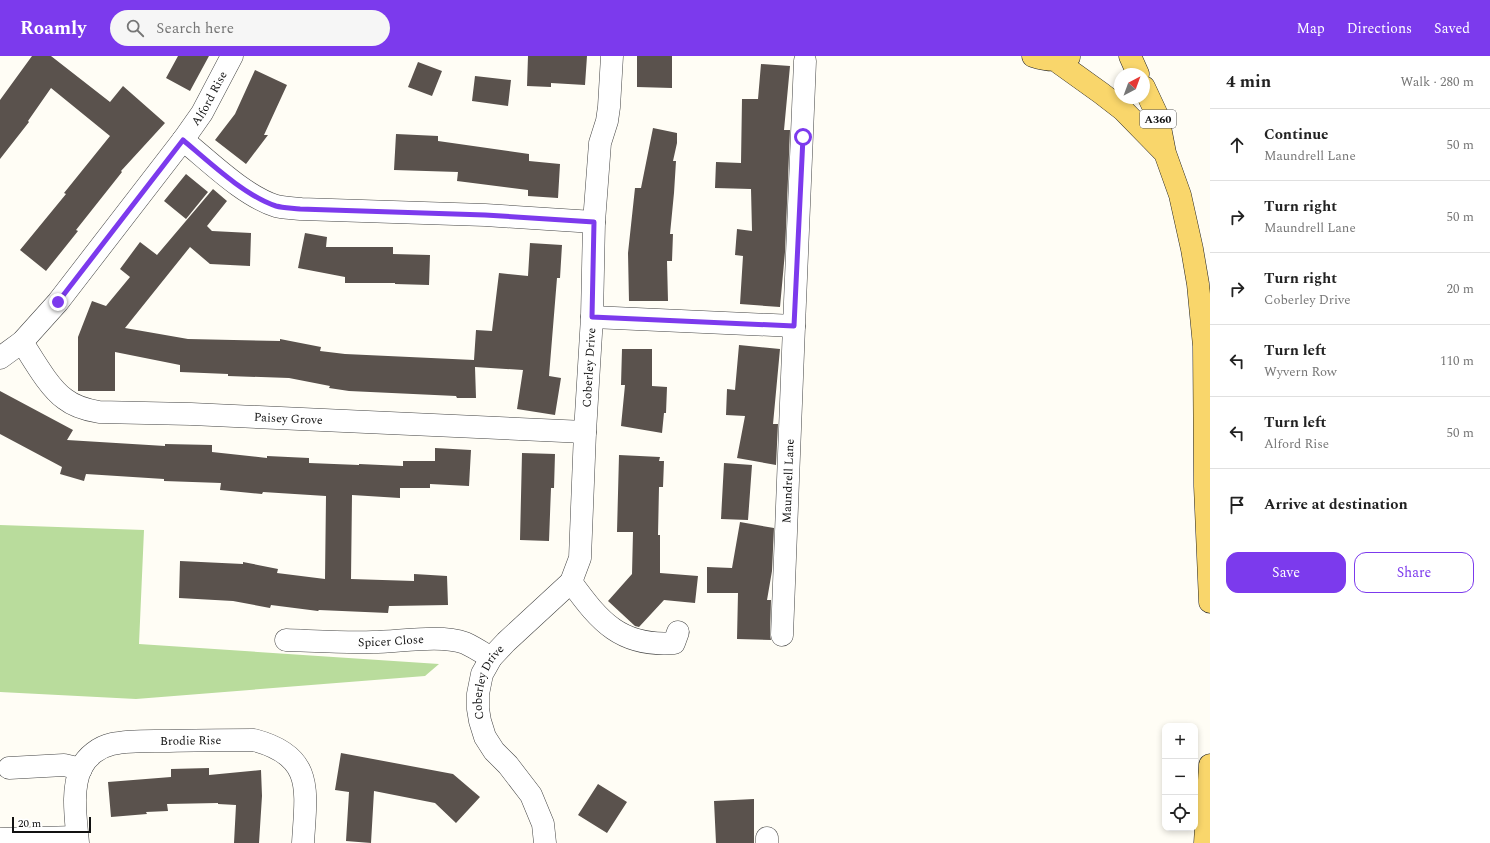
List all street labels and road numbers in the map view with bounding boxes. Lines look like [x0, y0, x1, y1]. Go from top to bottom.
street label: Alford Rise [186, 67, 232, 130]
road number: A360 [1140, 110, 1176, 128]
street label: Coberley Drive [577, 327, 601, 408]
street label: Paisey Grove [253, 407, 323, 430]
street label: Maundrell Lane [777, 438, 799, 524]
street label: Spicer Close [358, 629, 425, 652]
street label: Coberley Drive [469, 640, 509, 721]
street label: Brodie Rise [160, 731, 221, 751]

